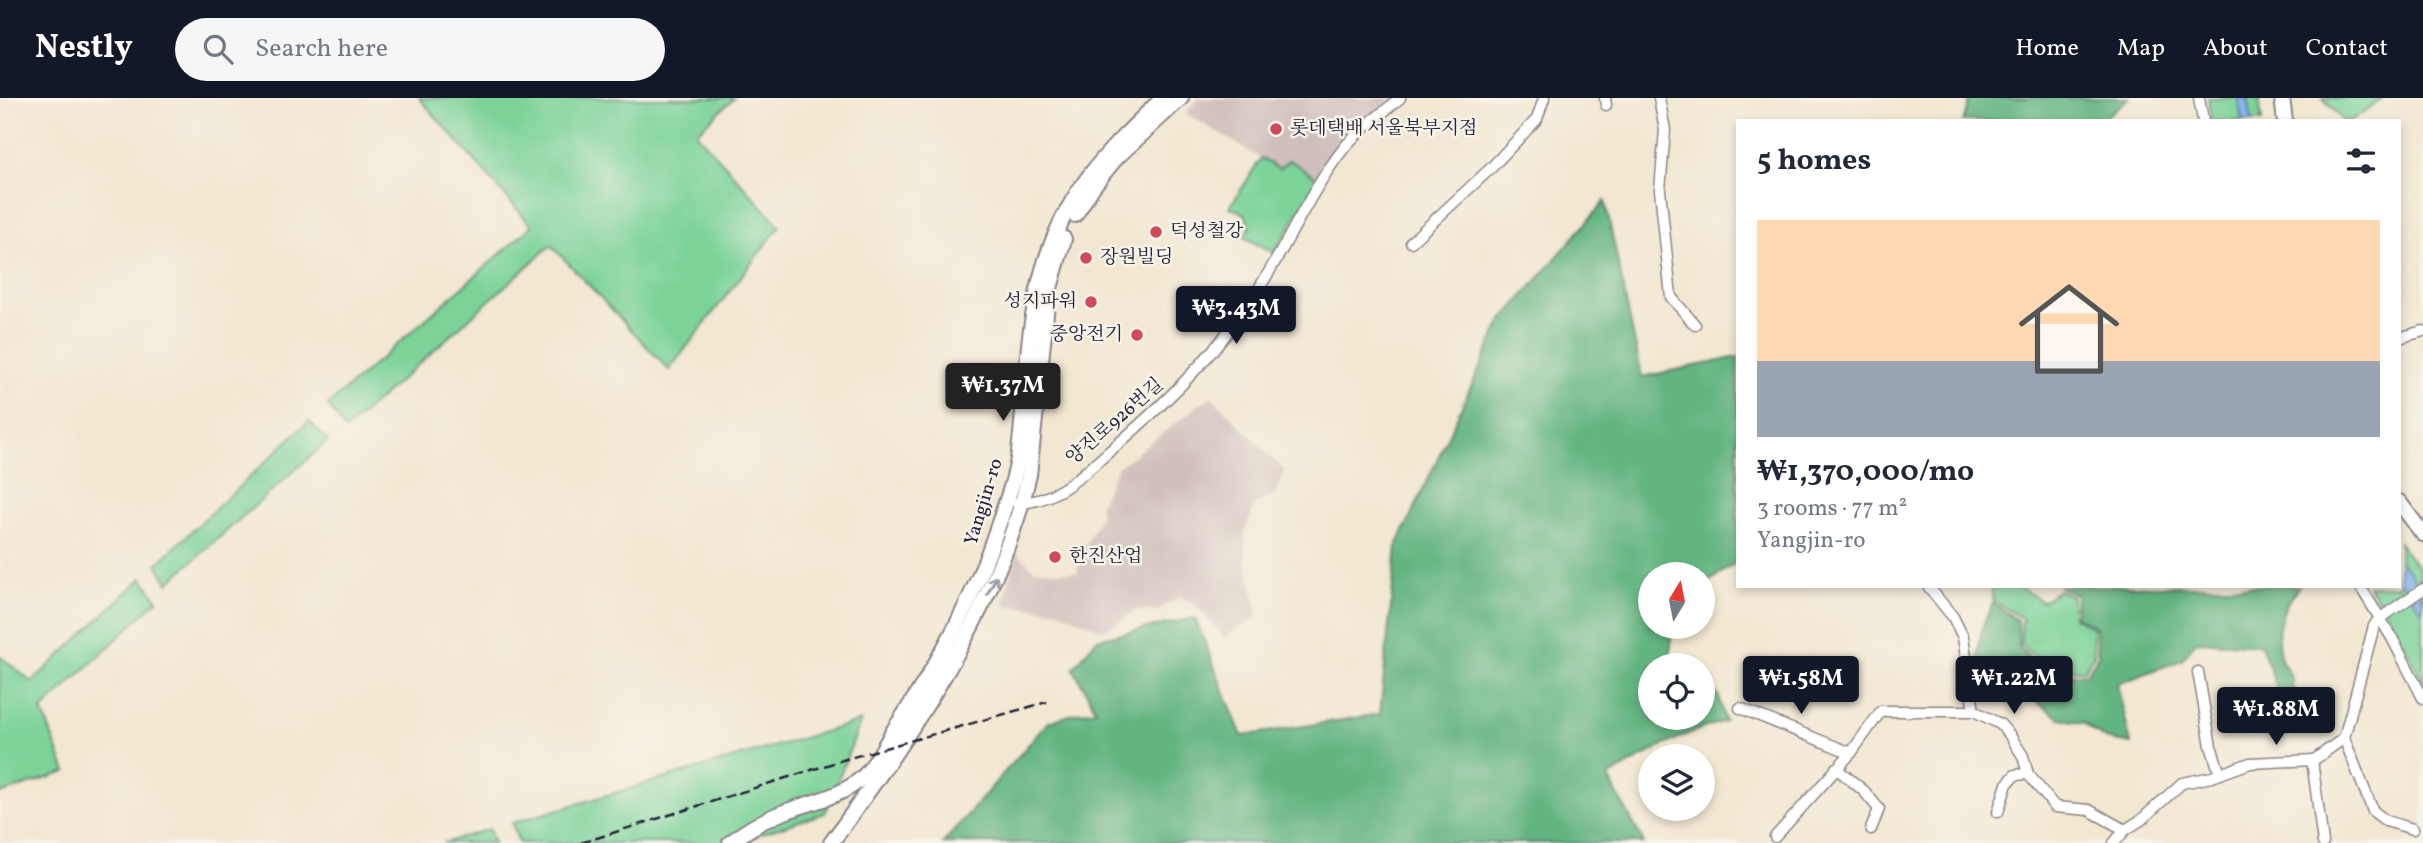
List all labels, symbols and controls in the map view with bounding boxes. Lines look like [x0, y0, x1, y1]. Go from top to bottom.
search box [175, 18, 665, 81]
text: Nestly [35, 26, 133, 72]
icon: search [199, 30, 237, 68]
text: Search here [255, 31, 388, 67]
text: Home [2015, 32, 2079, 66]
text: Map [2117, 32, 2165, 66]
text: About [2203, 32, 2268, 66]
text: Contact [2306, 32, 2388, 66]
place label: 롯데택배 서울북부지점 [1290, 116, 1477, 142]
marker: 롯데택배 서울북부지점 [1268, 121, 1284, 137]
text: 5 homes [1757, 140, 1871, 182]
icon: filters [2342, 142, 2380, 180]
place label: 덕성철강 [1170, 219, 1244, 245]
marker: 덕성철강 [1148, 224, 1164, 240]
place label: 장원빌딩 [1100, 245, 1173, 271]
marker: 장원빌딩 [1078, 250, 1094, 266]
icon: home [2006, 266, 2132, 392]
pin: ₩3.43M [1179, 286, 1293, 346]
place label: 성지파워 [1004, 289, 1077, 315]
text: ₩3.43M [1192, 293, 1280, 325]
marker: 성지파워 [1083, 294, 1099, 310]
place label: 중앙전기 [1050, 322, 1123, 348]
marker: 중앙전기 [1129, 327, 1145, 343]
pin: ₩1.37M [946, 364, 1060, 423]
text: ₩1.37M [961, 370, 1045, 402]
street label: 양진로926번길 [1061, 372, 1169, 472]
text: ₩1,370,000/mo [1757, 451, 1974, 493]
street label: Yangjin-ro [958, 455, 1010, 549]
text: 3 rooms · 77 m² [1757, 493, 1907, 525]
text: Yangjin-ro [1757, 525, 1866, 557]
place label: 한진산업 [1069, 544, 1142, 570]
marker: 한진산업 [1047, 549, 1063, 565]
north arrow [1638, 562, 1715, 639]
map controls [1638, 562, 1715, 821]
one-way arrow [985, 575, 999, 595]
button: locate [1638, 653, 1715, 730]
pin: ₩1.58M [1744, 656, 1858, 716]
pin: ₩1.22M [1957, 656, 2071, 716]
text: ₩1.58M [1759, 663, 1843, 695]
text: ₩1.22M [1972, 663, 2056, 695]
pin: ₩1.88M [2219, 688, 2333, 747]
text: ₩1.88M [2233, 694, 2319, 726]
button: layers [1638, 744, 1715, 821]

